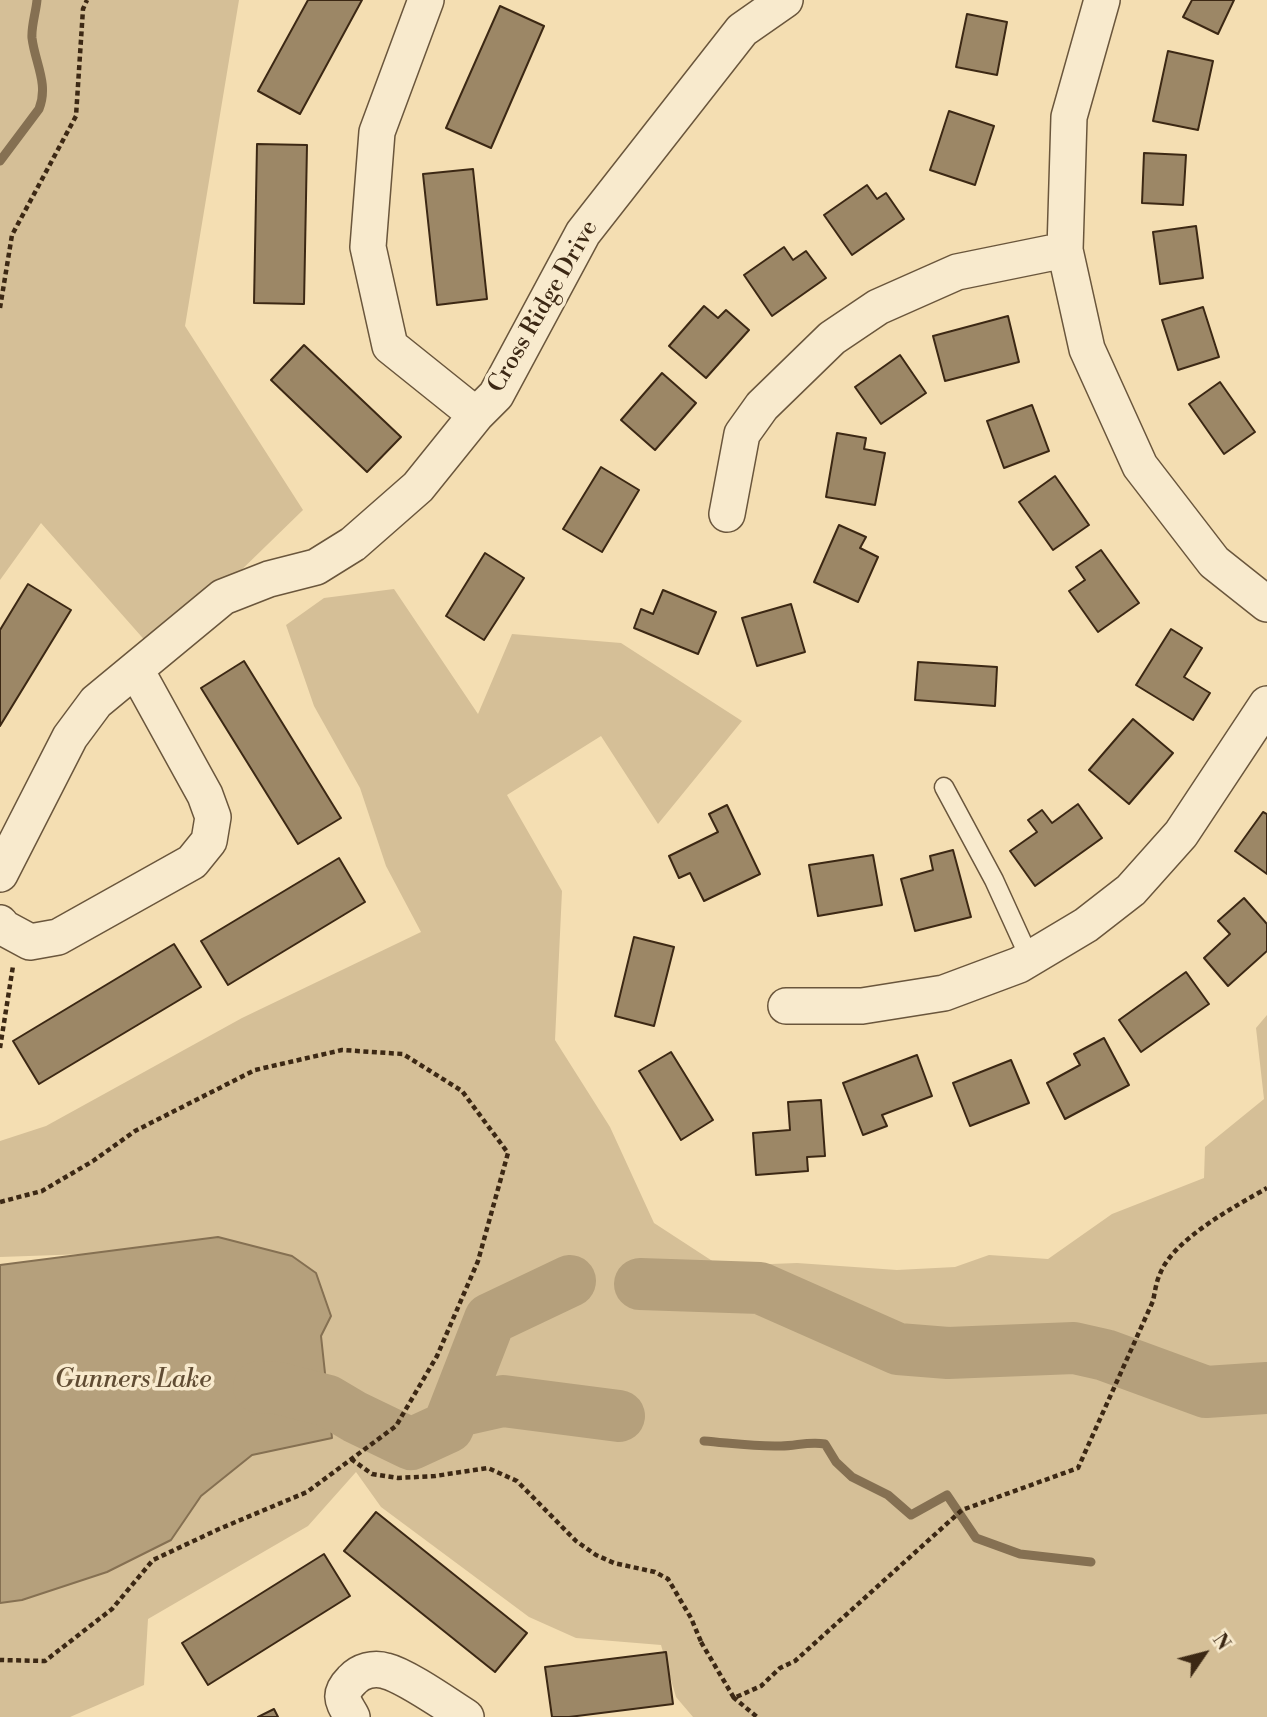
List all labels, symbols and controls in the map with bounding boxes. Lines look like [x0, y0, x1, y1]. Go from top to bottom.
street label: Cross Ridge Drive [483, 216, 605, 398]
water label: Gunners Lake [55, 1365, 211, 1397]
north arrow [1169, 1619, 1239, 1689]
text: N [1207, 1629, 1235, 1655]

